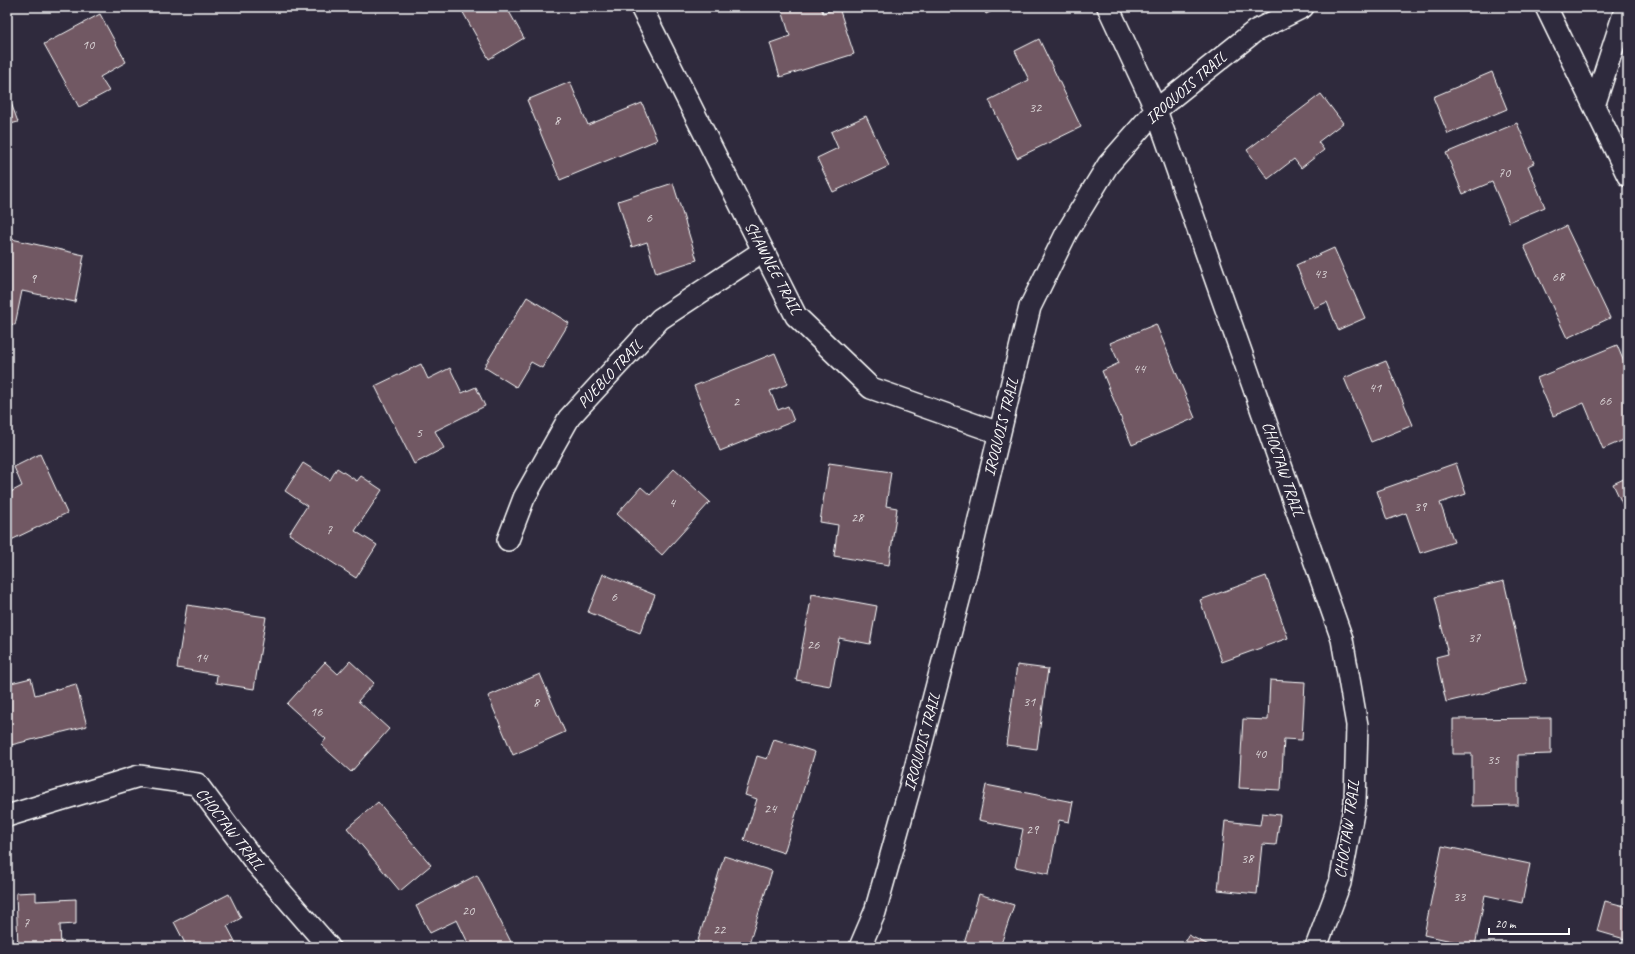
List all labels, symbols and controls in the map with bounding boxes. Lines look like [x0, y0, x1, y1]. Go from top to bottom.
house number: 10 [82, 36, 96, 53]
street label: IROQUOIS TRAIL [1141, 47, 1231, 129]
house number: 32 [1029, 99, 1043, 116]
house number: 8 [554, 112, 562, 129]
house number: 70 [1498, 164, 1512, 181]
house number: 6 [646, 209, 653, 226]
street label: SHAWNEE TRAIL [740, 218, 806, 319]
house number: 43 [1314, 265, 1328, 282]
house number: 68 [1552, 268, 1566, 285]
house number: 9 [30, 270, 38, 287]
street label: PUEBLO TRAIL [573, 335, 647, 412]
house number: 44 [1133, 360, 1147, 377]
street label: IROQUOIS TRAIL [979, 376, 1023, 478]
house number: 41 [1369, 379, 1382, 396]
house number: 66 [1599, 392, 1612, 409]
house number: 2 [733, 393, 741, 410]
street label: CHOCTAW TRAIL [1257, 419, 1309, 519]
house number: 5 [416, 424, 423, 441]
house number: 4 [669, 494, 677, 511]
house number: 39 [1414, 498, 1428, 515]
house number: 28 [851, 509, 865, 526]
house number: 7 [326, 521, 333, 538]
house number: 6 [611, 588, 618, 605]
house number: 37 [1468, 629, 1481, 646]
house number: 26 [807, 636, 820, 653]
house number: 14 [195, 649, 209, 666]
street label: IROQUOIS TRAIL [899, 691, 945, 793]
house number: 31 [1023, 693, 1036, 710]
house number: 8 [533, 694, 541, 711]
house number: 16 [310, 703, 323, 720]
house number: 40 [1254, 745, 1268, 762]
house number: 35 [1487, 751, 1500, 768]
street label: CHOCTAW TRAIL [1330, 778, 1364, 879]
street label: CHOCTAW TRAIL [192, 784, 268, 874]
house number: 24 [764, 800, 778, 817]
house number: 29 [1026, 821, 1040, 838]
house number: 38 [1241, 850, 1255, 867]
house number: 33 [1453, 888, 1467, 905]
house number: 20 [462, 902, 476, 919]
scale bar [1489, 910, 1569, 936]
house number: 7 [23, 914, 30, 931]
text: 20 m [1495, 916, 1517, 932]
house number: 22 [713, 921, 727, 938]

